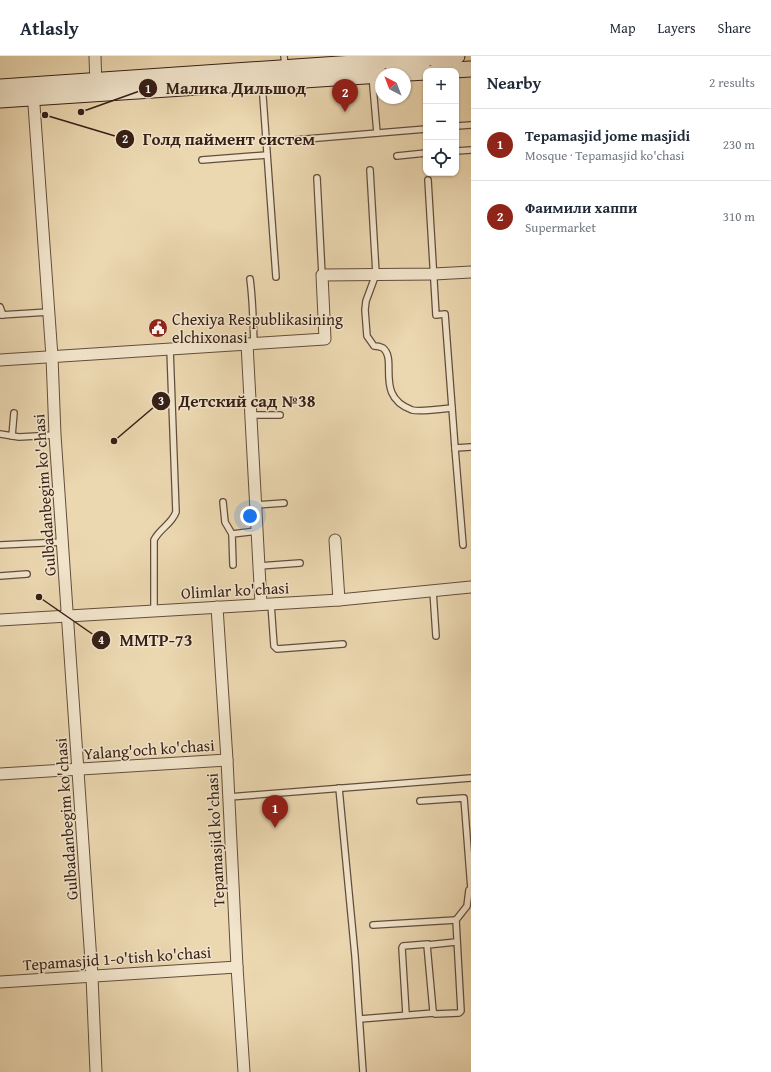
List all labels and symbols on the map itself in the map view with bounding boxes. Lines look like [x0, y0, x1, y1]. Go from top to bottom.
north arrow [375, 68, 411, 104]
callout: Малика Дильшод [138, 74, 314, 103]
text: Малика Дильшод [166, 75, 307, 100]
pin: 2 [332, 79, 358, 112]
text: 1 [145, 80, 151, 97]
callout: Голд паймент систем [115, 125, 323, 154]
text: Голд паймент систем [143, 126, 315, 151]
text: 2 [122, 130, 128, 147]
place label: Chexiya Respublikasining elchixonasi [172, 307, 343, 349]
public building icon: Chexiya Respublikasining elchixonasi [147, 317, 169, 339]
callout: Детский сад №38 [151, 386, 324, 415]
text: Детский сад №38 [178, 388, 316, 413]
text: 3 [158, 392, 164, 409]
street label: Gulbadanbegim ko'chasi [26, 413, 62, 577]
your location [240, 506, 260, 526]
street label: Olimlar ko'chasi [180, 575, 290, 605]
callout: MMTP-73 [91, 626, 200, 655]
text: MMTP-73 [120, 627, 192, 652]
text: 4 [98, 631, 104, 648]
street label: Yalang'och ko'chasi [83, 732, 216, 766]
street label: Gulbadanbegim ko'chasi [48, 737, 84, 901]
street label: Tepamasjid ko'chasi [199, 772, 230, 908]
pin: 1 [262, 795, 288, 828]
street label: Tepamasjid 1-o'tish ko'chasi [22, 939, 212, 977]

